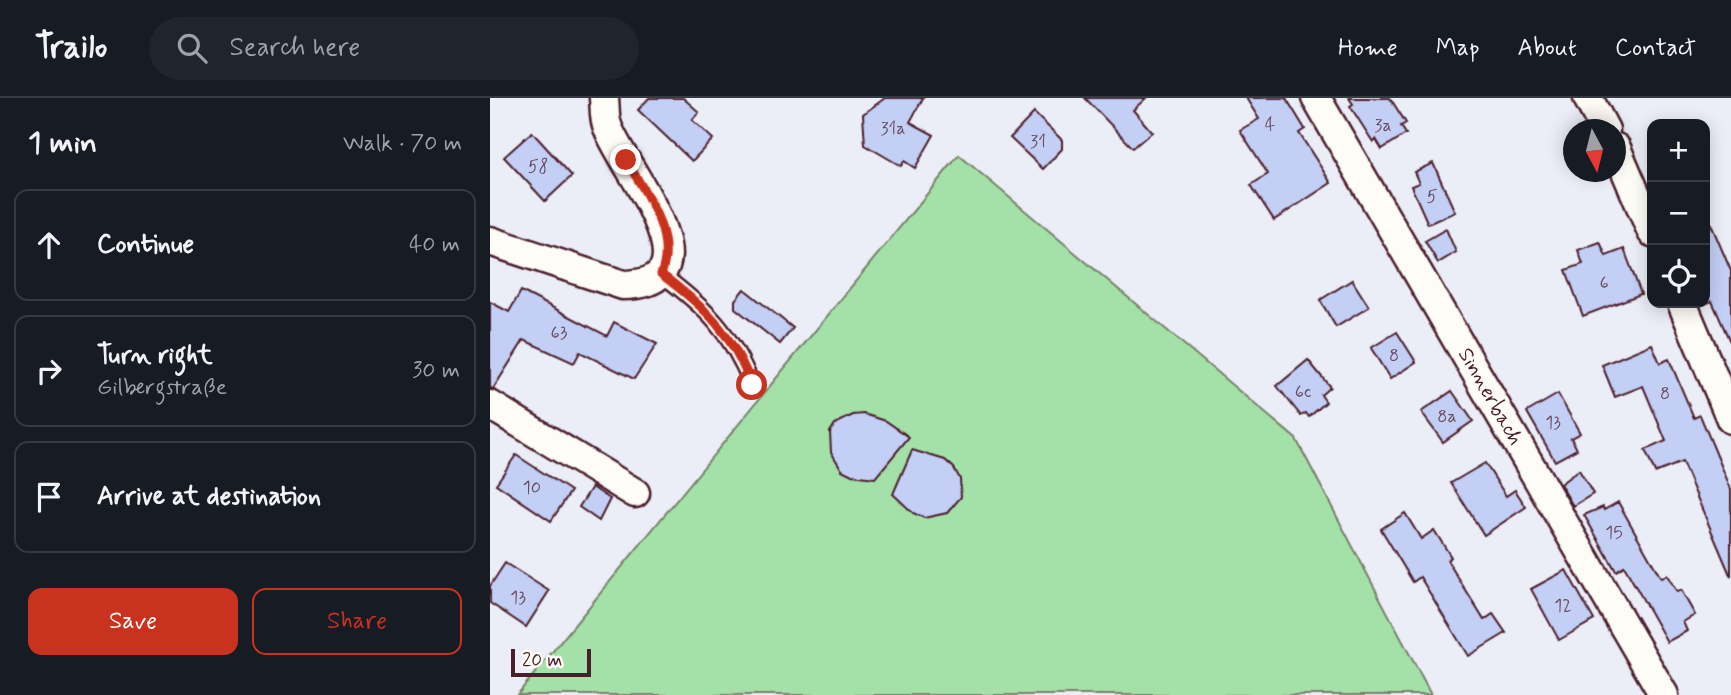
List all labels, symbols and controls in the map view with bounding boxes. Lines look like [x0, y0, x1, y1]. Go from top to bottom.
search box [149, 17, 639, 80]
text: Trailo [35, 26, 107, 70]
icon: search [173, 29, 211, 67]
text: Search here [229, 31, 360, 65]
text: Home [1338, 33, 1398, 64]
text: Map [1436, 33, 1480, 64]
text: About [1518, 33, 1577, 64]
text: Contact [1615, 33, 1696, 64]
house number: 4 [1265, 113, 1275, 137]
house number: 3a [1374, 114, 1392, 138]
house number: 31a [880, 117, 906, 141]
north arrow [1563, 119, 1626, 182]
map controls [1647, 119, 1710, 308]
button: + [1647, 119, 1710, 182]
text: 1 min [28, 124, 97, 163]
text: Walk · 70 m [343, 129, 462, 159]
house number: 31 [1030, 130, 1046, 154]
route end [610, 144, 641, 175]
house number: 58 [528, 155, 548, 179]
button: − [1647, 182, 1710, 245]
house number: 5 [1427, 185, 1438, 209]
icon: ahead [30, 226, 68, 264]
text: Continue [97, 228, 194, 262]
text: 40 m [409, 230, 460, 260]
button: locate [1647, 245, 1710, 308]
house number: 6 [1599, 271, 1609, 295]
house number: 63 [551, 321, 568, 345]
text: Turn right [97, 339, 213, 373]
street label: Sinnerbach [1451, 343, 1529, 450]
house number: 8 [1389, 344, 1399, 368]
icon: right [30, 352, 68, 390]
text: 30 m [412, 356, 460, 386]
route start [736, 369, 767, 400]
text: Gilbergstraße [97, 373, 227, 403]
house number: 6c [1295, 380, 1311, 404]
house number: 8 [1660, 382, 1670, 406]
house number: 8a [1437, 405, 1457, 429]
house number: 13 [1545, 411, 1561, 435]
house number: 10 [523, 476, 541, 500]
icon: arrive [30, 478, 68, 516]
text: Arrive at destination [97, 480, 321, 514]
house number: 15 [1605, 521, 1623, 545]
house number: 13 [510, 586, 526, 610]
button: Save [28, 588, 238, 655]
button: Share [252, 588, 462, 655]
house number: 12 [1554, 594, 1572, 618]
scale bar [511, 646, 592, 678]
text: 20 m [522, 648, 562, 673]

